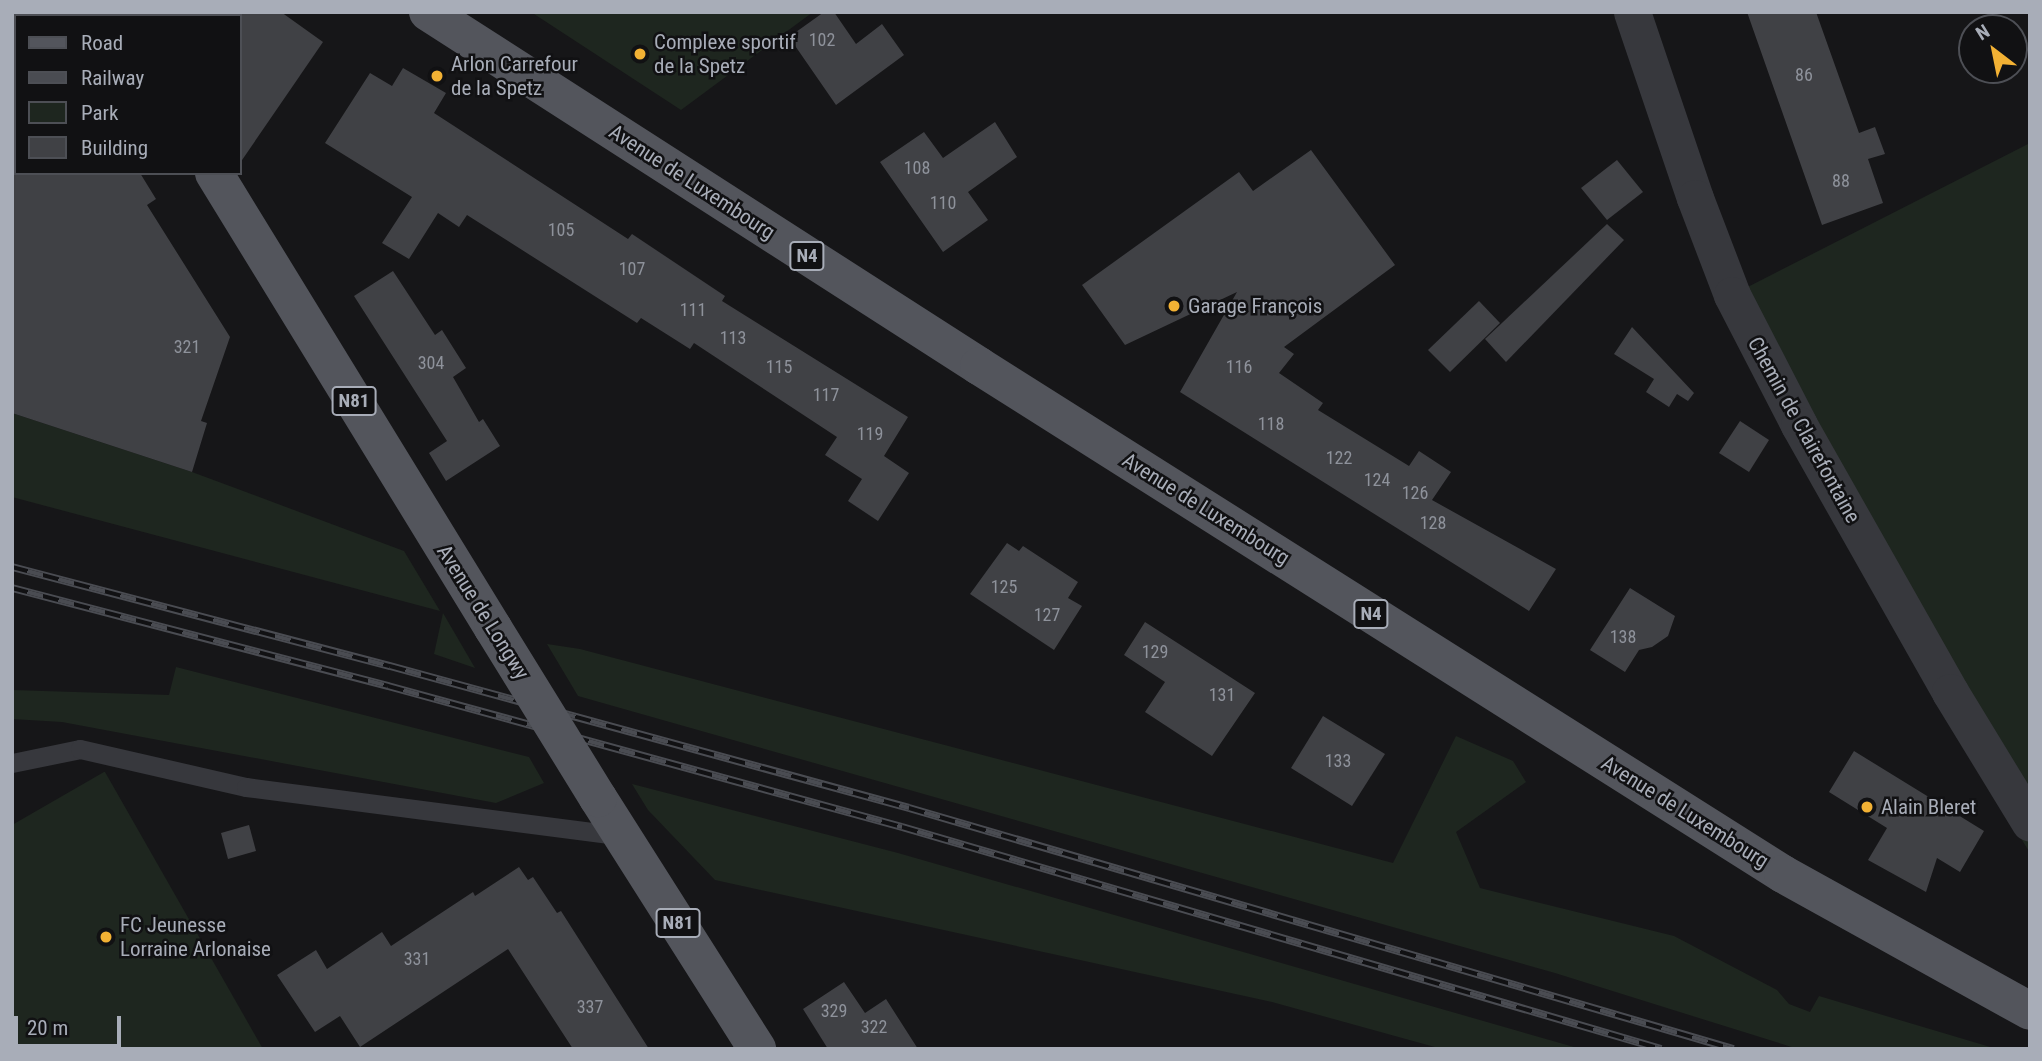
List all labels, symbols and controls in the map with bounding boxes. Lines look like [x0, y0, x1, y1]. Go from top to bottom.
legend [14, 14, 242, 175]
north arrow [1958, 14, 2028, 84]
text: N [1972, 20, 1994, 45]
place label: Complexe sportif de la Spetz [654, 29, 796, 79]
house number: 102 [809, 29, 835, 51]
text: Road [81, 31, 123, 55]
marker: Complexe sportif de la Spetz [632, 46, 648, 62]
place label: Arlon Carrefour de la Spetz [451, 51, 578, 101]
house number: 86 [1795, 64, 1813, 86]
text: Railway [81, 66, 144, 90]
marker: Arlon Carrefour de la Spetz [429, 68, 445, 84]
text: Park [81, 101, 118, 125]
street label: Avenue de Luxembourg [604, 119, 780, 245]
text: Building [81, 136, 148, 160]
house number: 108 [904, 157, 930, 179]
house number: 88 [1832, 170, 1850, 192]
house number: 110 [930, 192, 956, 214]
house number: 105 [548, 219, 574, 241]
road number: N4 [788, 240, 826, 272]
house number: 107 [619, 258, 645, 280]
place label: Garage François [1188, 293, 1322, 319]
marker: Garage François [1166, 298, 1182, 314]
house number: 111 [680, 299, 706, 321]
house number: 113 [720, 327, 746, 349]
street label: Chemin de Clairefontaine [1742, 333, 1866, 527]
house number: 321 [174, 336, 200, 358]
house number: 304 [418, 352, 444, 374]
house number: 115 [766, 356, 792, 378]
house number: 116 [1226, 356, 1252, 378]
house number: 117 [813, 384, 839, 406]
road number: N81 [331, 386, 377, 416]
house number: 118 [1258, 413, 1284, 435]
house number: 119 [857, 423, 883, 445]
street label: Avenue de Luxembourg [1118, 447, 1294, 571]
house number: 122 [1326, 447, 1352, 469]
house number: 124 [1364, 469, 1390, 491]
house number: 126 [1402, 482, 1428, 504]
house number: 128 [1420, 512, 1446, 534]
street label: Avenue de Longwy [432, 540, 534, 684]
house number: 125 [991, 576, 1017, 598]
road number: N4 [1352, 598, 1390, 629]
house number: 127 [1034, 604, 1060, 626]
house number: 138 [1610, 626, 1636, 648]
house number: 129 [1142, 641, 1168, 663]
house number: 131 [1209, 684, 1235, 706]
house number: 133 [1325, 750, 1351, 772]
street label: Avenue de Luxembourg [1597, 750, 1773, 874]
place label: Alain Bleret [1881, 794, 1976, 820]
marker: Alain Bleret [1859, 799, 1875, 815]
road number: N81 [655, 908, 701, 939]
place label: FC Jeunesse Lorraine Arlonaise [120, 912, 271, 962]
marker: FC Jeunesse Lorraine Arlonaise [98, 929, 114, 945]
house number: 331 [404, 948, 430, 970]
house number: 337 [577, 996, 603, 1018]
house number: 329 [821, 1000, 847, 1022]
scale bar [18, 1002, 124, 1046]
text: 20 m [27, 1016, 68, 1040]
house number: 322 [861, 1016, 887, 1038]

